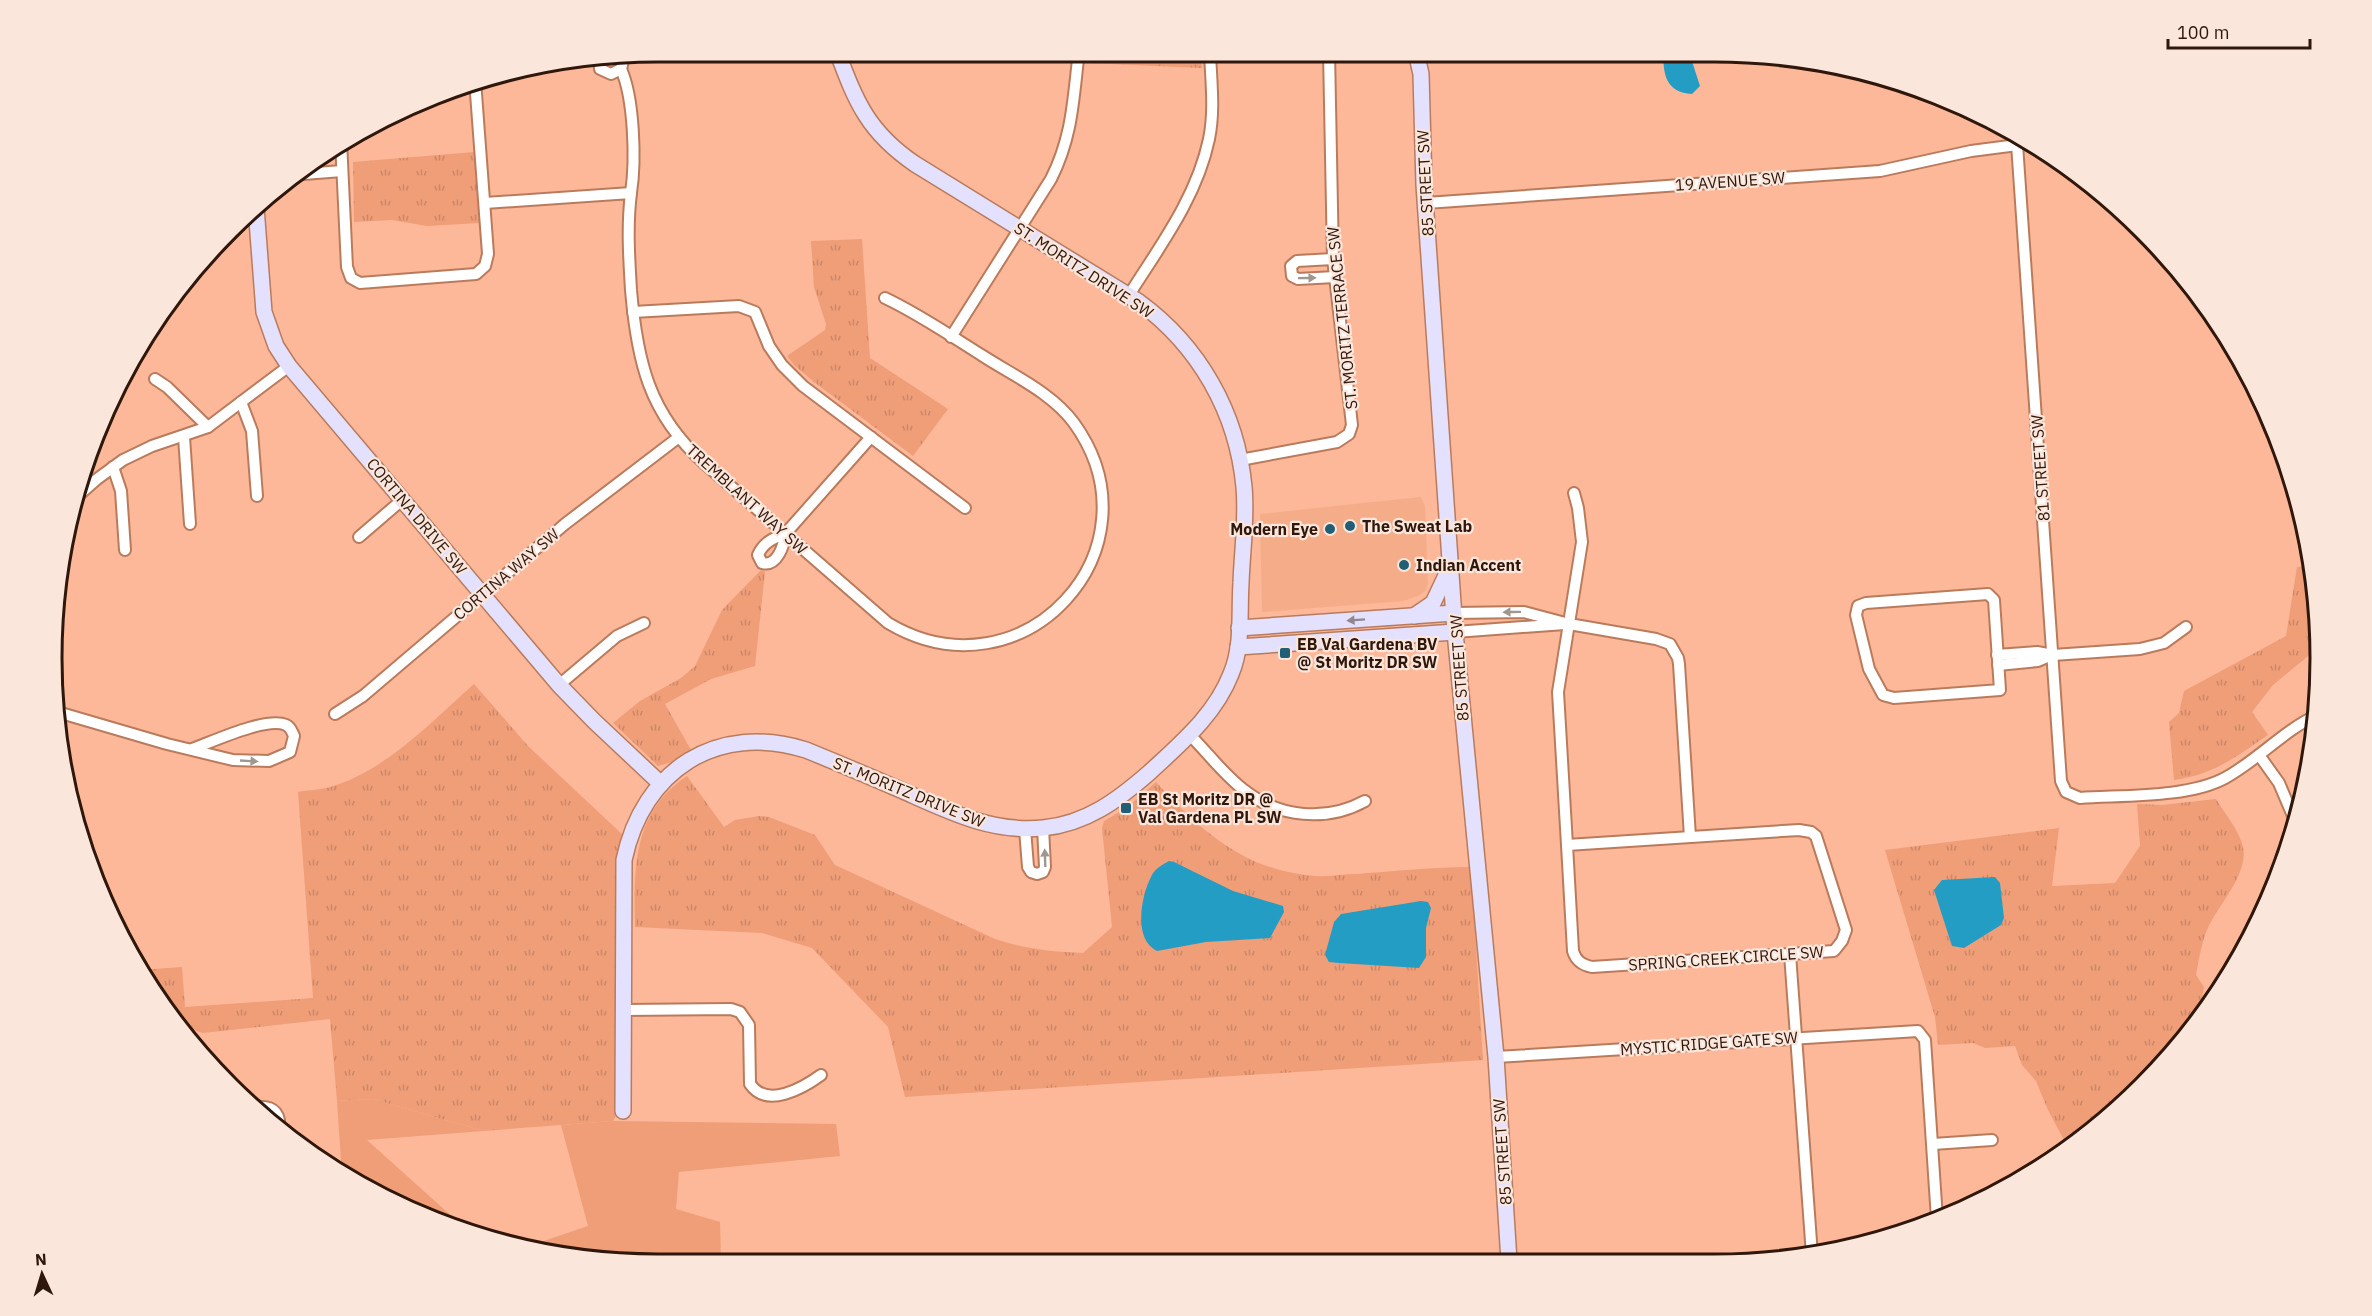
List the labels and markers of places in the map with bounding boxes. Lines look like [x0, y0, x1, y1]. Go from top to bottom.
place label: The Sweat Lab [1362, 516, 1472, 536]
place label: Modern Eye [1230, 519, 1318, 539]
marker: The Sweat Lab [1343, 519, 1357, 533]
marker: Modern Eye [1323, 522, 1337, 536]
place label: Indian Accent [1416, 555, 1521, 575]
marker: Indian Accent [1397, 558, 1411, 572]
place label: EB Val Gardena BV @ St Moritz DR SW [1297, 634, 1438, 672]
marker: EB Val Gardena BV @ St Moritz DR SW [1278, 646, 1292, 660]
place label: EB St Moritz DR @ Val Gardena PL SW [1138, 789, 1282, 827]
marker: EB St Moritz DR @ Val Gardena PL SW [1119, 801, 1133, 815]

